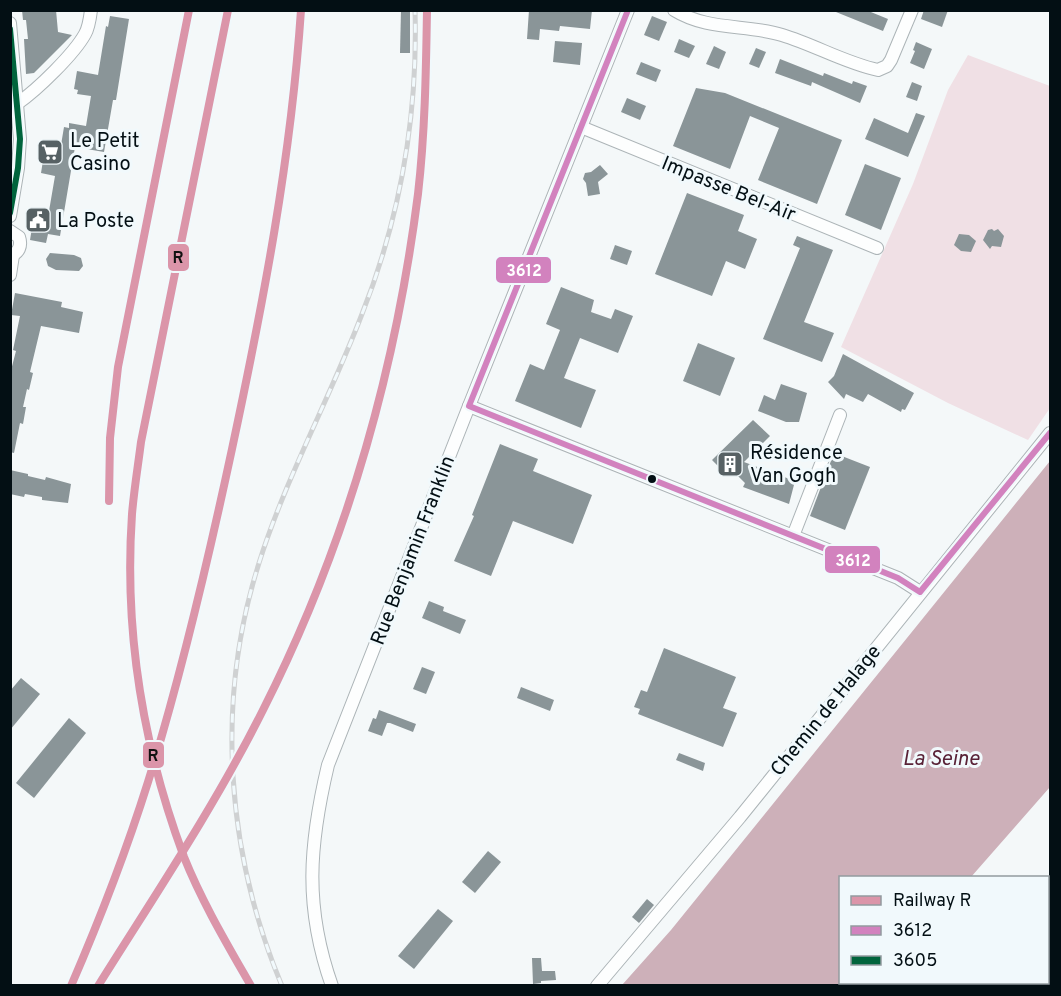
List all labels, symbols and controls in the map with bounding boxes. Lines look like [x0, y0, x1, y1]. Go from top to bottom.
place label: Le Petit Casino [70, 129, 140, 178]
supermarket icon: Le Petit Casino [35, 137, 65, 167]
street label: Impasse Bel-Air [657, 151, 799, 229]
public building icon: La Poste [23, 205, 53, 235]
place label: La Poste [57, 209, 134, 235]
line badge: R [167, 243, 190, 272]
text: R [172, 249, 184, 269]
line badge: 3612 [495, 256, 552, 284]
text: 3612 [506, 262, 542, 282]
place label: Résidence Van Gogh [750, 441, 843, 490]
building icon: Résidence Van Gogh [715, 449, 745, 479]
street label: Rue Benjamin Franklin [366, 452, 462, 649]
unlabelled marker [646, 473, 658, 485]
line badge: 3612 [824, 545, 881, 574]
text: 3612 [835, 552, 871, 572]
street label: Chemin de Halage [765, 640, 888, 782]
line badge: R [142, 741, 165, 769]
water label: La Seine [903, 746, 981, 773]
text: R [147, 747, 159, 767]
legend [839, 876, 1049, 984]
text: Railway R [893, 890, 971, 913]
text: 3612 [893, 920, 932, 943]
text: 3605 [893, 950, 937, 973]

